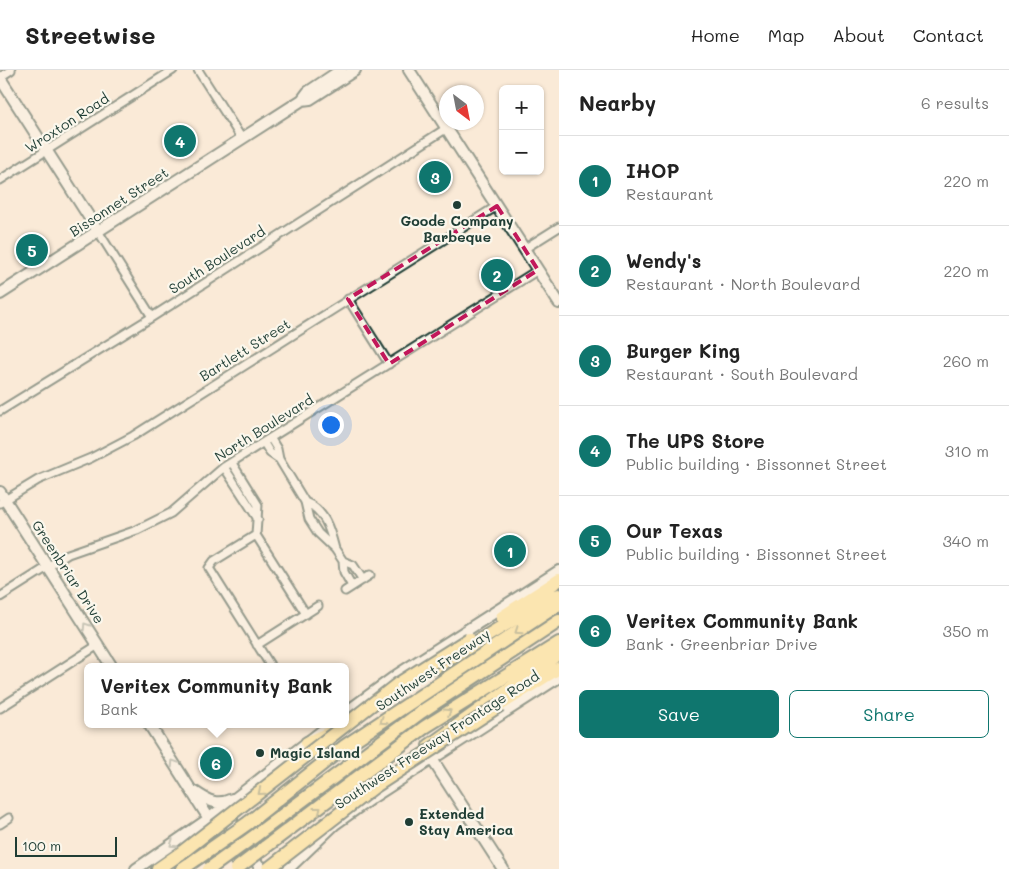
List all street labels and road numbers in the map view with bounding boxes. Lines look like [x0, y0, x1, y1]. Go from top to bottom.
street label: Wroxton Road [21, 88, 112, 157]
street label: Bissonnet Street [66, 162, 172, 241]
street label: South Boulevard [165, 221, 269, 298]
street label: Bartlett Street [196, 314, 294, 385]
street label: North Boulevard [211, 390, 317, 466]
street label: Greenbriar Drive [28, 516, 109, 627]
street label: Southwest Freeway [372, 624, 494, 715]
street label: Southwest Freeway Frontage Road [331, 666, 543, 813]

